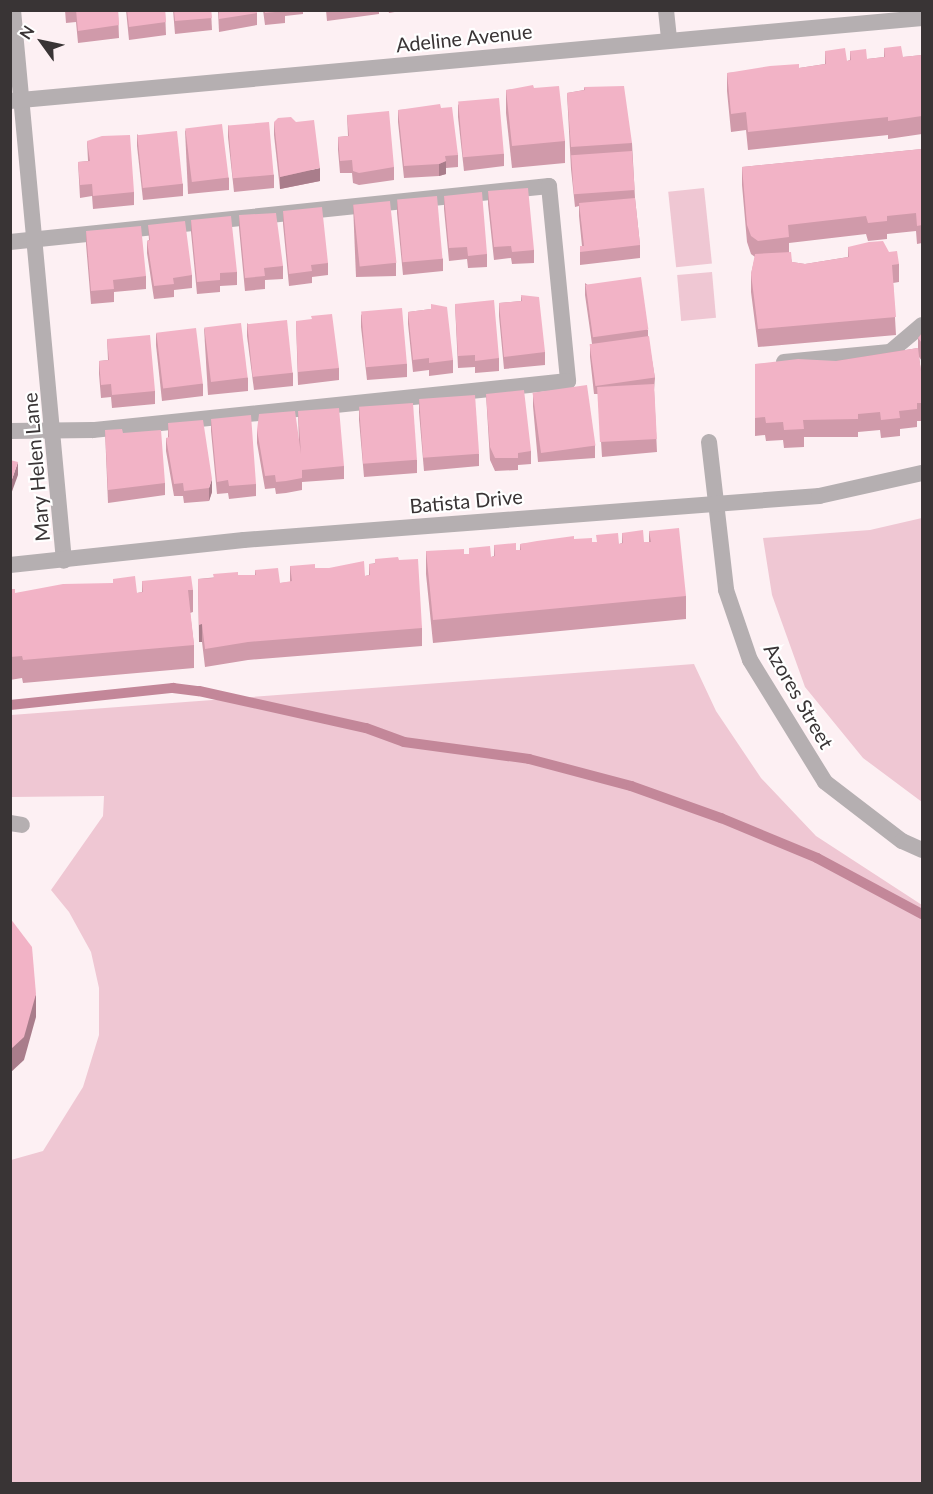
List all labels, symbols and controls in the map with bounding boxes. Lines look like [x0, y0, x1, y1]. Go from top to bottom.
north arrow [12, 12, 72, 72]
street label: Adeline Avenue [394, 19, 534, 57]
text: N [15, 22, 38, 42]
street label: Mary Helen Lane [18, 391, 54, 543]
street label: Batista Drive [408, 484, 524, 518]
street label: Azores Street [759, 639, 839, 753]

